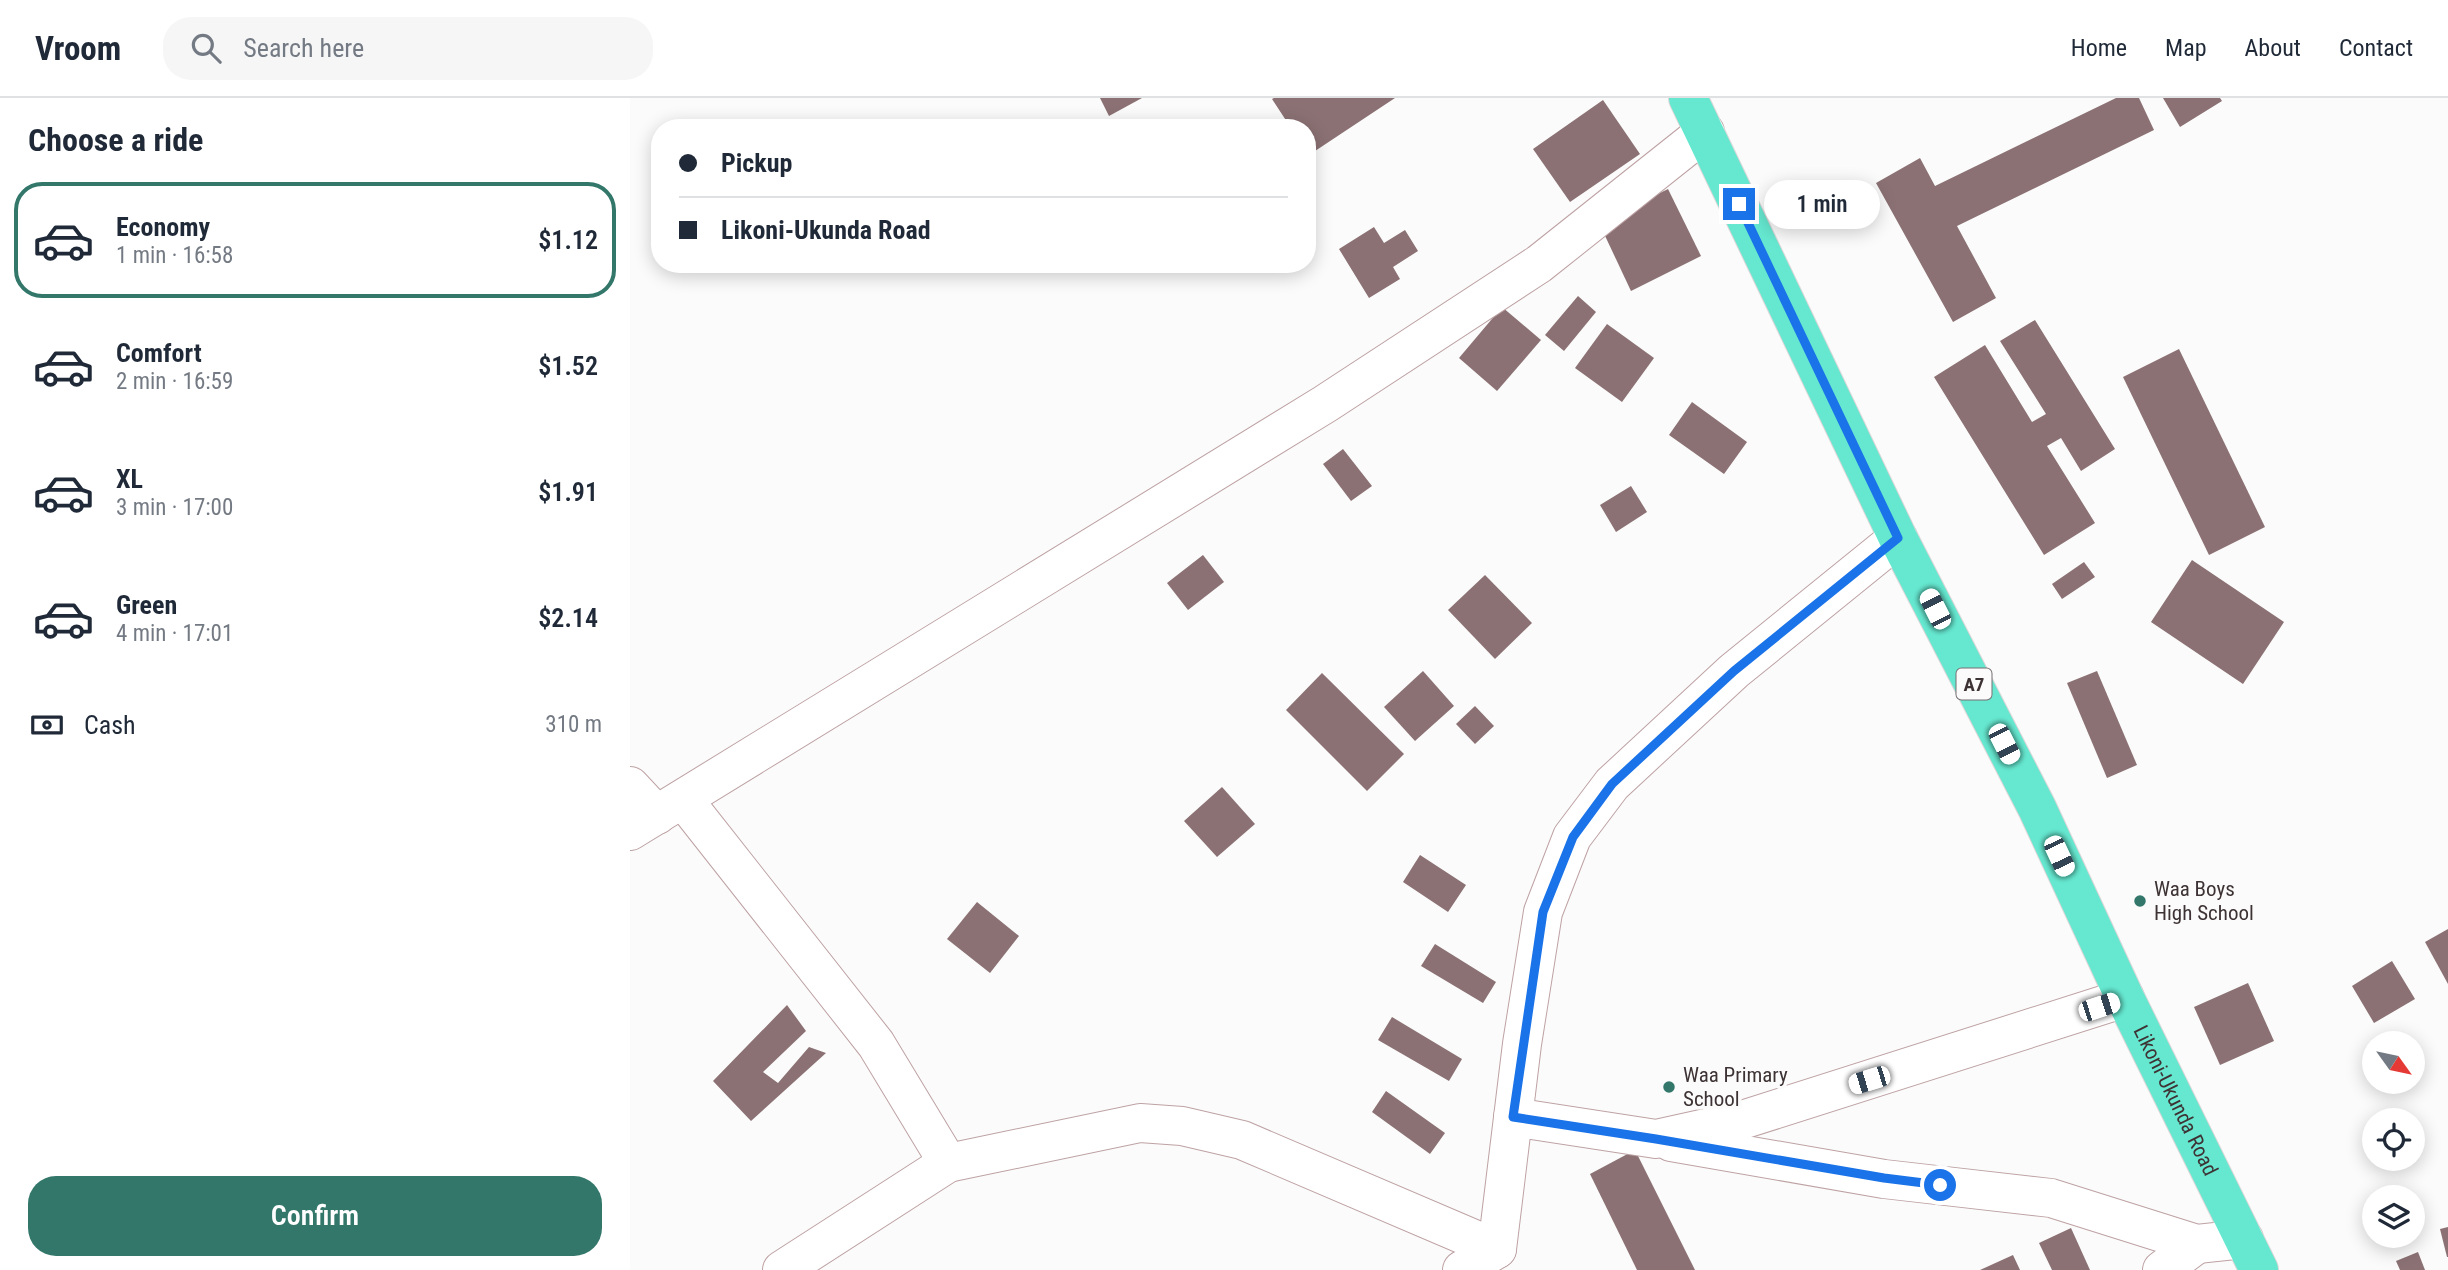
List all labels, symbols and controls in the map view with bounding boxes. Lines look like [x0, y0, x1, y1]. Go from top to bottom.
search box [163, 17, 653, 80]
text: Vroom [35, 29, 121, 68]
icon: search [187, 29, 225, 67]
text: Search here [243, 33, 364, 63]
text: Home [2071, 34, 2127, 62]
text: Map [2165, 34, 2207, 62]
text: About [2245, 34, 2301, 62]
text: Contact [2339, 34, 2413, 62]
text: Choose a ride [28, 121, 203, 159]
text: Pickup [721, 148, 792, 178]
callout: 1 min [1764, 180, 1879, 228]
route end [1723, 188, 1755, 220]
text: 1 min [1797, 191, 1847, 218]
icon: car [32, 209, 95, 272]
text: Economy [116, 212, 210, 242]
text: Likoni-Ukunda Road [721, 215, 931, 245]
text: $1.12 [538, 225, 598, 255]
text: 1 min · 16:58 [116, 242, 233, 269]
icon: car [32, 335, 95, 398]
text: Comfort [116, 338, 202, 368]
text: $1.52 [538, 351, 598, 381]
text: 2 min · 16:59 [116, 368, 233, 395]
icon: car [32, 461, 95, 524]
text: XL [116, 464, 143, 494]
text: $1.91 [538, 477, 598, 507]
text: 3 min · 17:00 [116, 494, 233, 521]
car [1917, 586, 1954, 632]
icon: car [32, 587, 95, 650]
text: Green [116, 590, 177, 620]
text: $2.14 [538, 603, 598, 633]
text: 4 min · 17:01 [116, 620, 233, 647]
road number: A7 [1956, 668, 1992, 699]
icon: cash [28, 706, 66, 744]
text: Cash [84, 710, 136, 740]
text: 310 m [545, 711, 602, 738]
car [1986, 721, 2023, 767]
car [2041, 833, 2078, 879]
place label: Waa Boys High School [2154, 877, 2254, 925]
marker: Waa Boys High School [2132, 893, 2148, 909]
car [2076, 991, 2123, 1023]
street label: Likoni-Ukunda Road [2129, 1022, 2223, 1180]
north arrow [2362, 1031, 2426, 1094]
map controls [2362, 1031, 2425, 1248]
place label: Waa Primary School [1683, 1063, 1788, 1111]
car [1846, 1064, 1893, 1096]
marker: Waa Primary School [1661, 1079, 1677, 1095]
button: locate [2362, 1108, 2425, 1171]
route start [1924, 1169, 1956, 1201]
button: Confirm [28, 1176, 602, 1256]
button: layers [2362, 1185, 2425, 1248]

